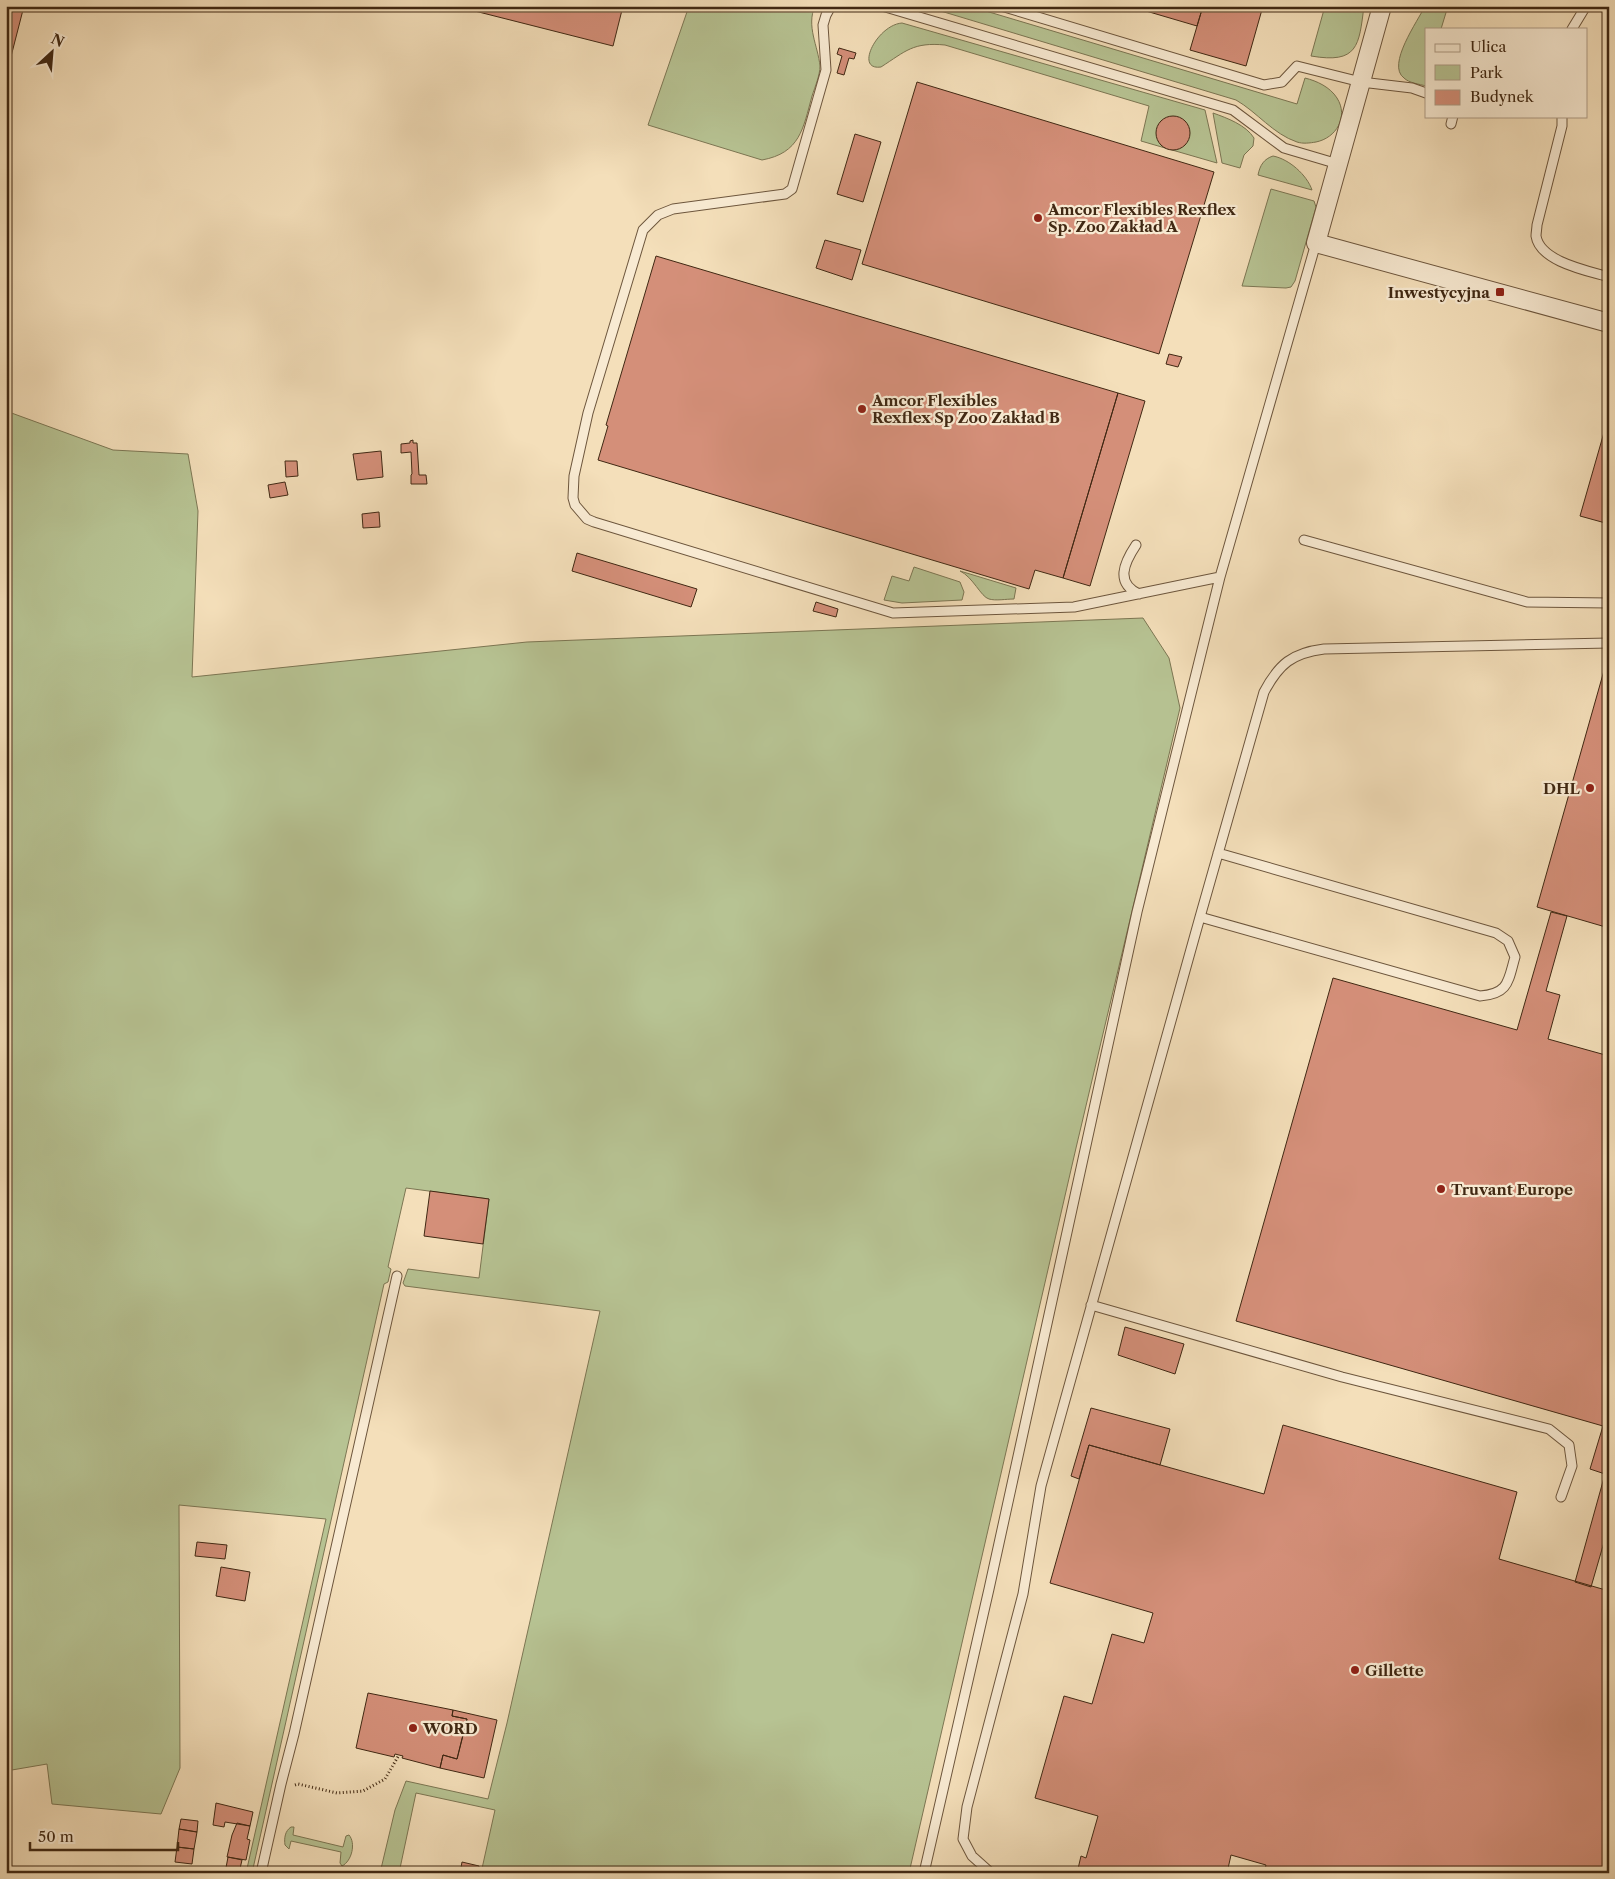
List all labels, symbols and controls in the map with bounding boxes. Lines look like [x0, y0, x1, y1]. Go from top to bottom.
north arrow [28, 28, 78, 78]
legend [1425, 28, 1588, 118]
text: N [48, 30, 67, 51]
text: Ulica [1470, 37, 1506, 56]
text: Park [1470, 63, 1504, 82]
text: Budynek [1470, 87, 1535, 106]
place label: Amcor Flexibles Rexflex Sp. Zoo Zakład A [1047, 200, 1236, 236]
marker: Amcor Flexibles Rexflex Sp. Zoo Zakład A [1032, 212, 1044, 224]
place label: Inwestycyjna [1388, 283, 1490, 302]
marker: Inwestycyjna [1494, 286, 1506, 298]
place label: Amcor Flexibles Rexflex Sp Zoo Zakład B [871, 391, 1060, 427]
marker: Amcor Flexibles Rexflex Sp Zoo Zakład B [856, 403, 868, 415]
place label: DHL [1543, 779, 1581, 798]
marker: DHL [1584, 782, 1596, 794]
place label: Truvant Europe [1451, 1180, 1573, 1199]
marker: Truvant Europe [1435, 1183, 1447, 1195]
place label: Gillette [1365, 1661, 1424, 1680]
marker: Gillette [1349, 1664, 1361, 1676]
place label: WORD [422, 1719, 478, 1738]
marker: WORD [407, 1722, 419, 1734]
scale bar [30, 1819, 178, 1851]
text: 50 m [38, 1827, 74, 1846]

